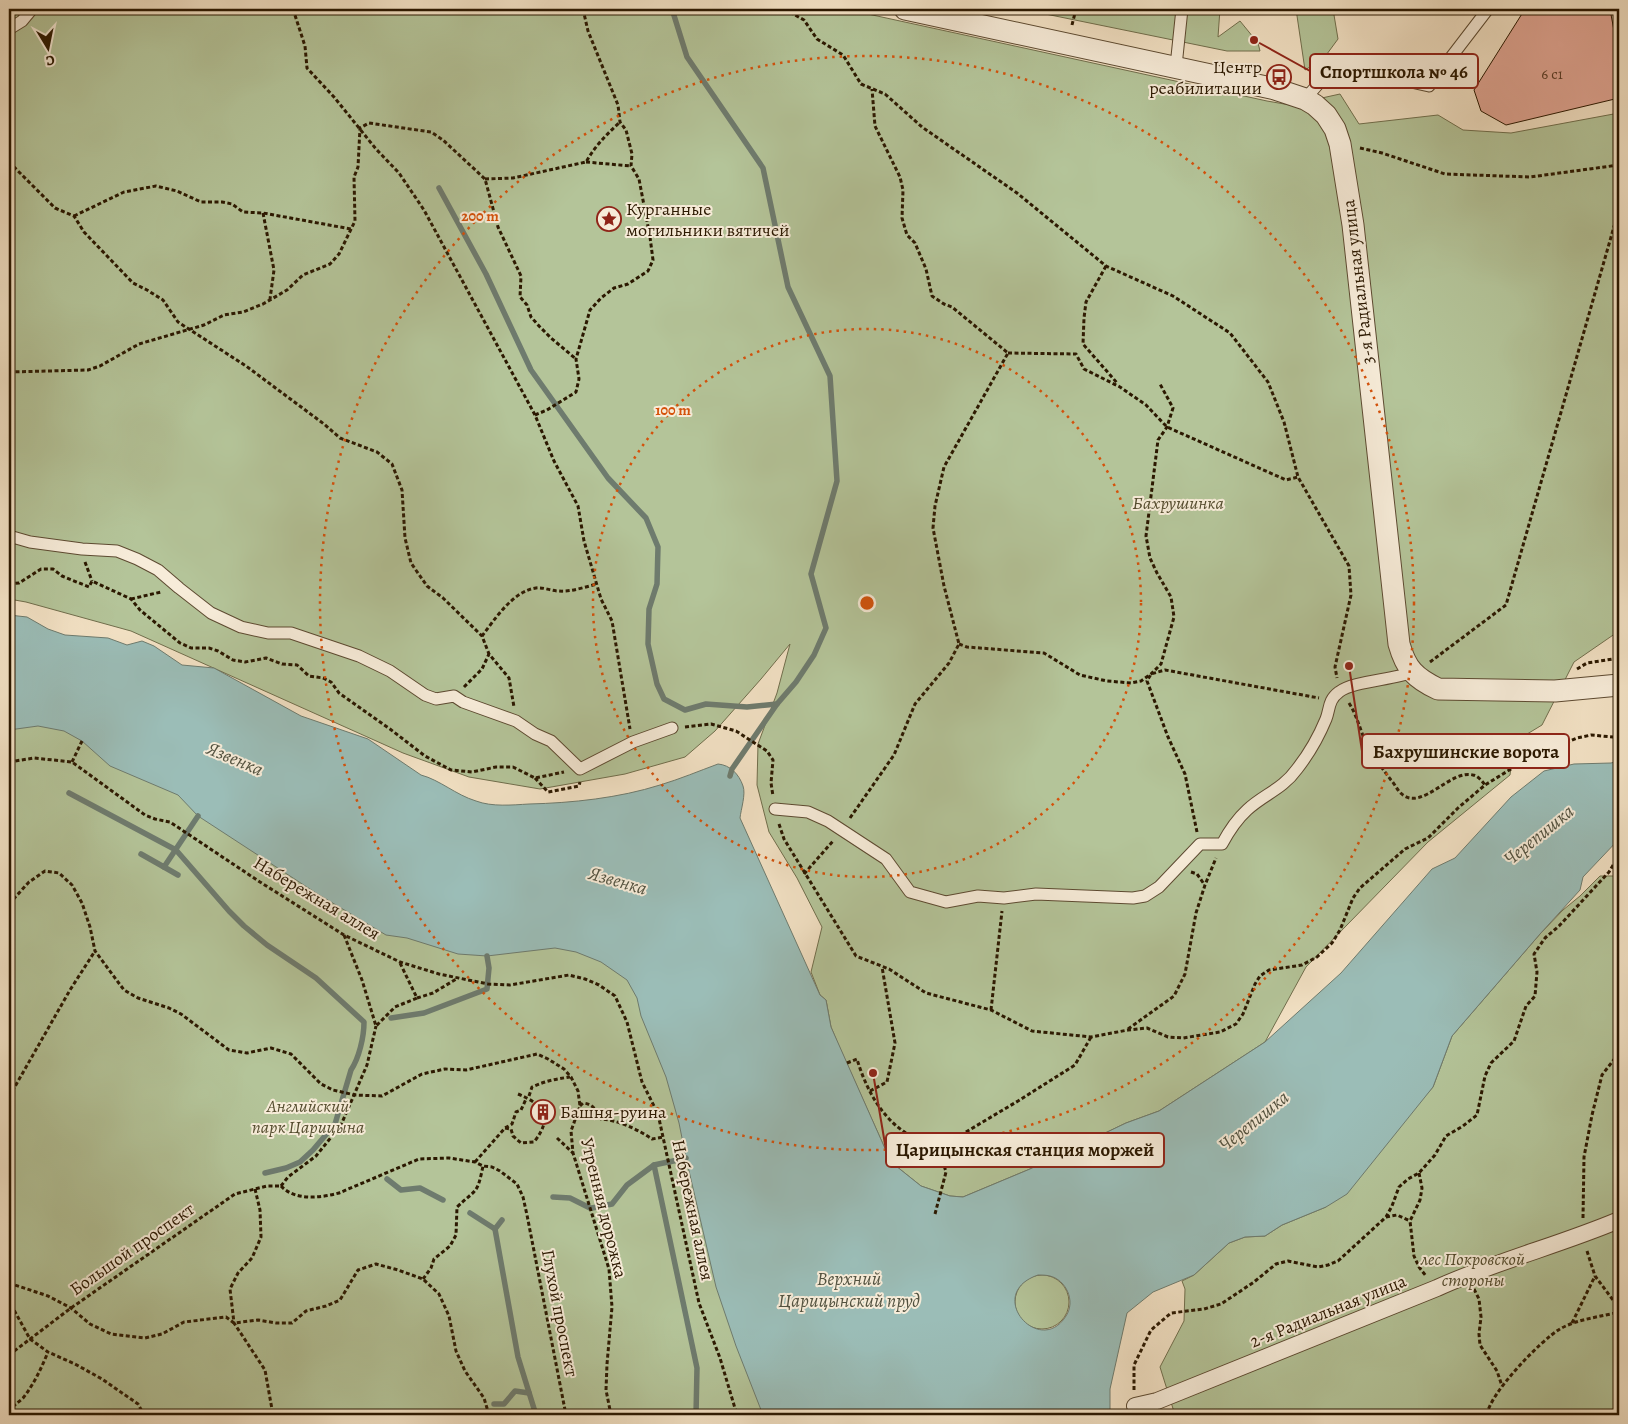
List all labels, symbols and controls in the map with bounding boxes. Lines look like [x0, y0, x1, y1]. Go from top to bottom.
north arrow [22, 22, 72, 72]
text: С [44, 50, 56, 70]
callout: Спортшкола № 46 [1310, 54, 1478, 88]
place label: Центр реабилитации [1149, 55, 1262, 100]
text: Спортшкола № 46 [1320, 59, 1468, 85]
bus stop icon: Центр реабилитации [1266, 64, 1292, 90]
house number: 6 с1 [1541, 64, 1563, 84]
place label: Курганные могильники вятичей [626, 197, 790, 242]
street label: 3-я Радиальная улица [1336, 198, 1380, 366]
text: 200 m [461, 206, 499, 226]
place icon: Курганные могильники вятичей [596, 206, 622, 232]
text: 100 m [655, 400, 691, 420]
park label: Бахрушинка [1132, 491, 1224, 515]
centre of rings [858, 594, 876, 612]
callout: Бахрушинские ворота [1362, 734, 1569, 768]
water label: Язвенка [202, 735, 267, 783]
text: Бахрушинские ворота [1373, 739, 1560, 765]
water label: Черепишка [1498, 799, 1580, 871]
street label: Набережная аллея [249, 851, 385, 945]
water label: Язвенка [585, 860, 650, 902]
water label: Черепишка [1213, 1085, 1295, 1157]
park label: Английский парк Царицына [252, 1094, 364, 1139]
building icon: Башня-руина [530, 1099, 556, 1125]
place label: Башня-руина [560, 1100, 667, 1124]
callout: Царицынская станция моржей [886, 1133, 1164, 1167]
street label: Утренняя дорожка [575, 1135, 633, 1281]
street label: Набережная аллея [666, 1137, 720, 1283]
text: Царицынская станция моржей [896, 1137, 1154, 1163]
street label: Большой проспект [65, 1197, 199, 1301]
street label: Глухой проспект [536, 1247, 584, 1379]
park label: лес Покровской стороны [1420, 1247, 1525, 1292]
water label: Верхний Царицынский пруд [778, 1266, 920, 1314]
street label: 2-я Радиальная улица [1246, 1268, 1410, 1353]

